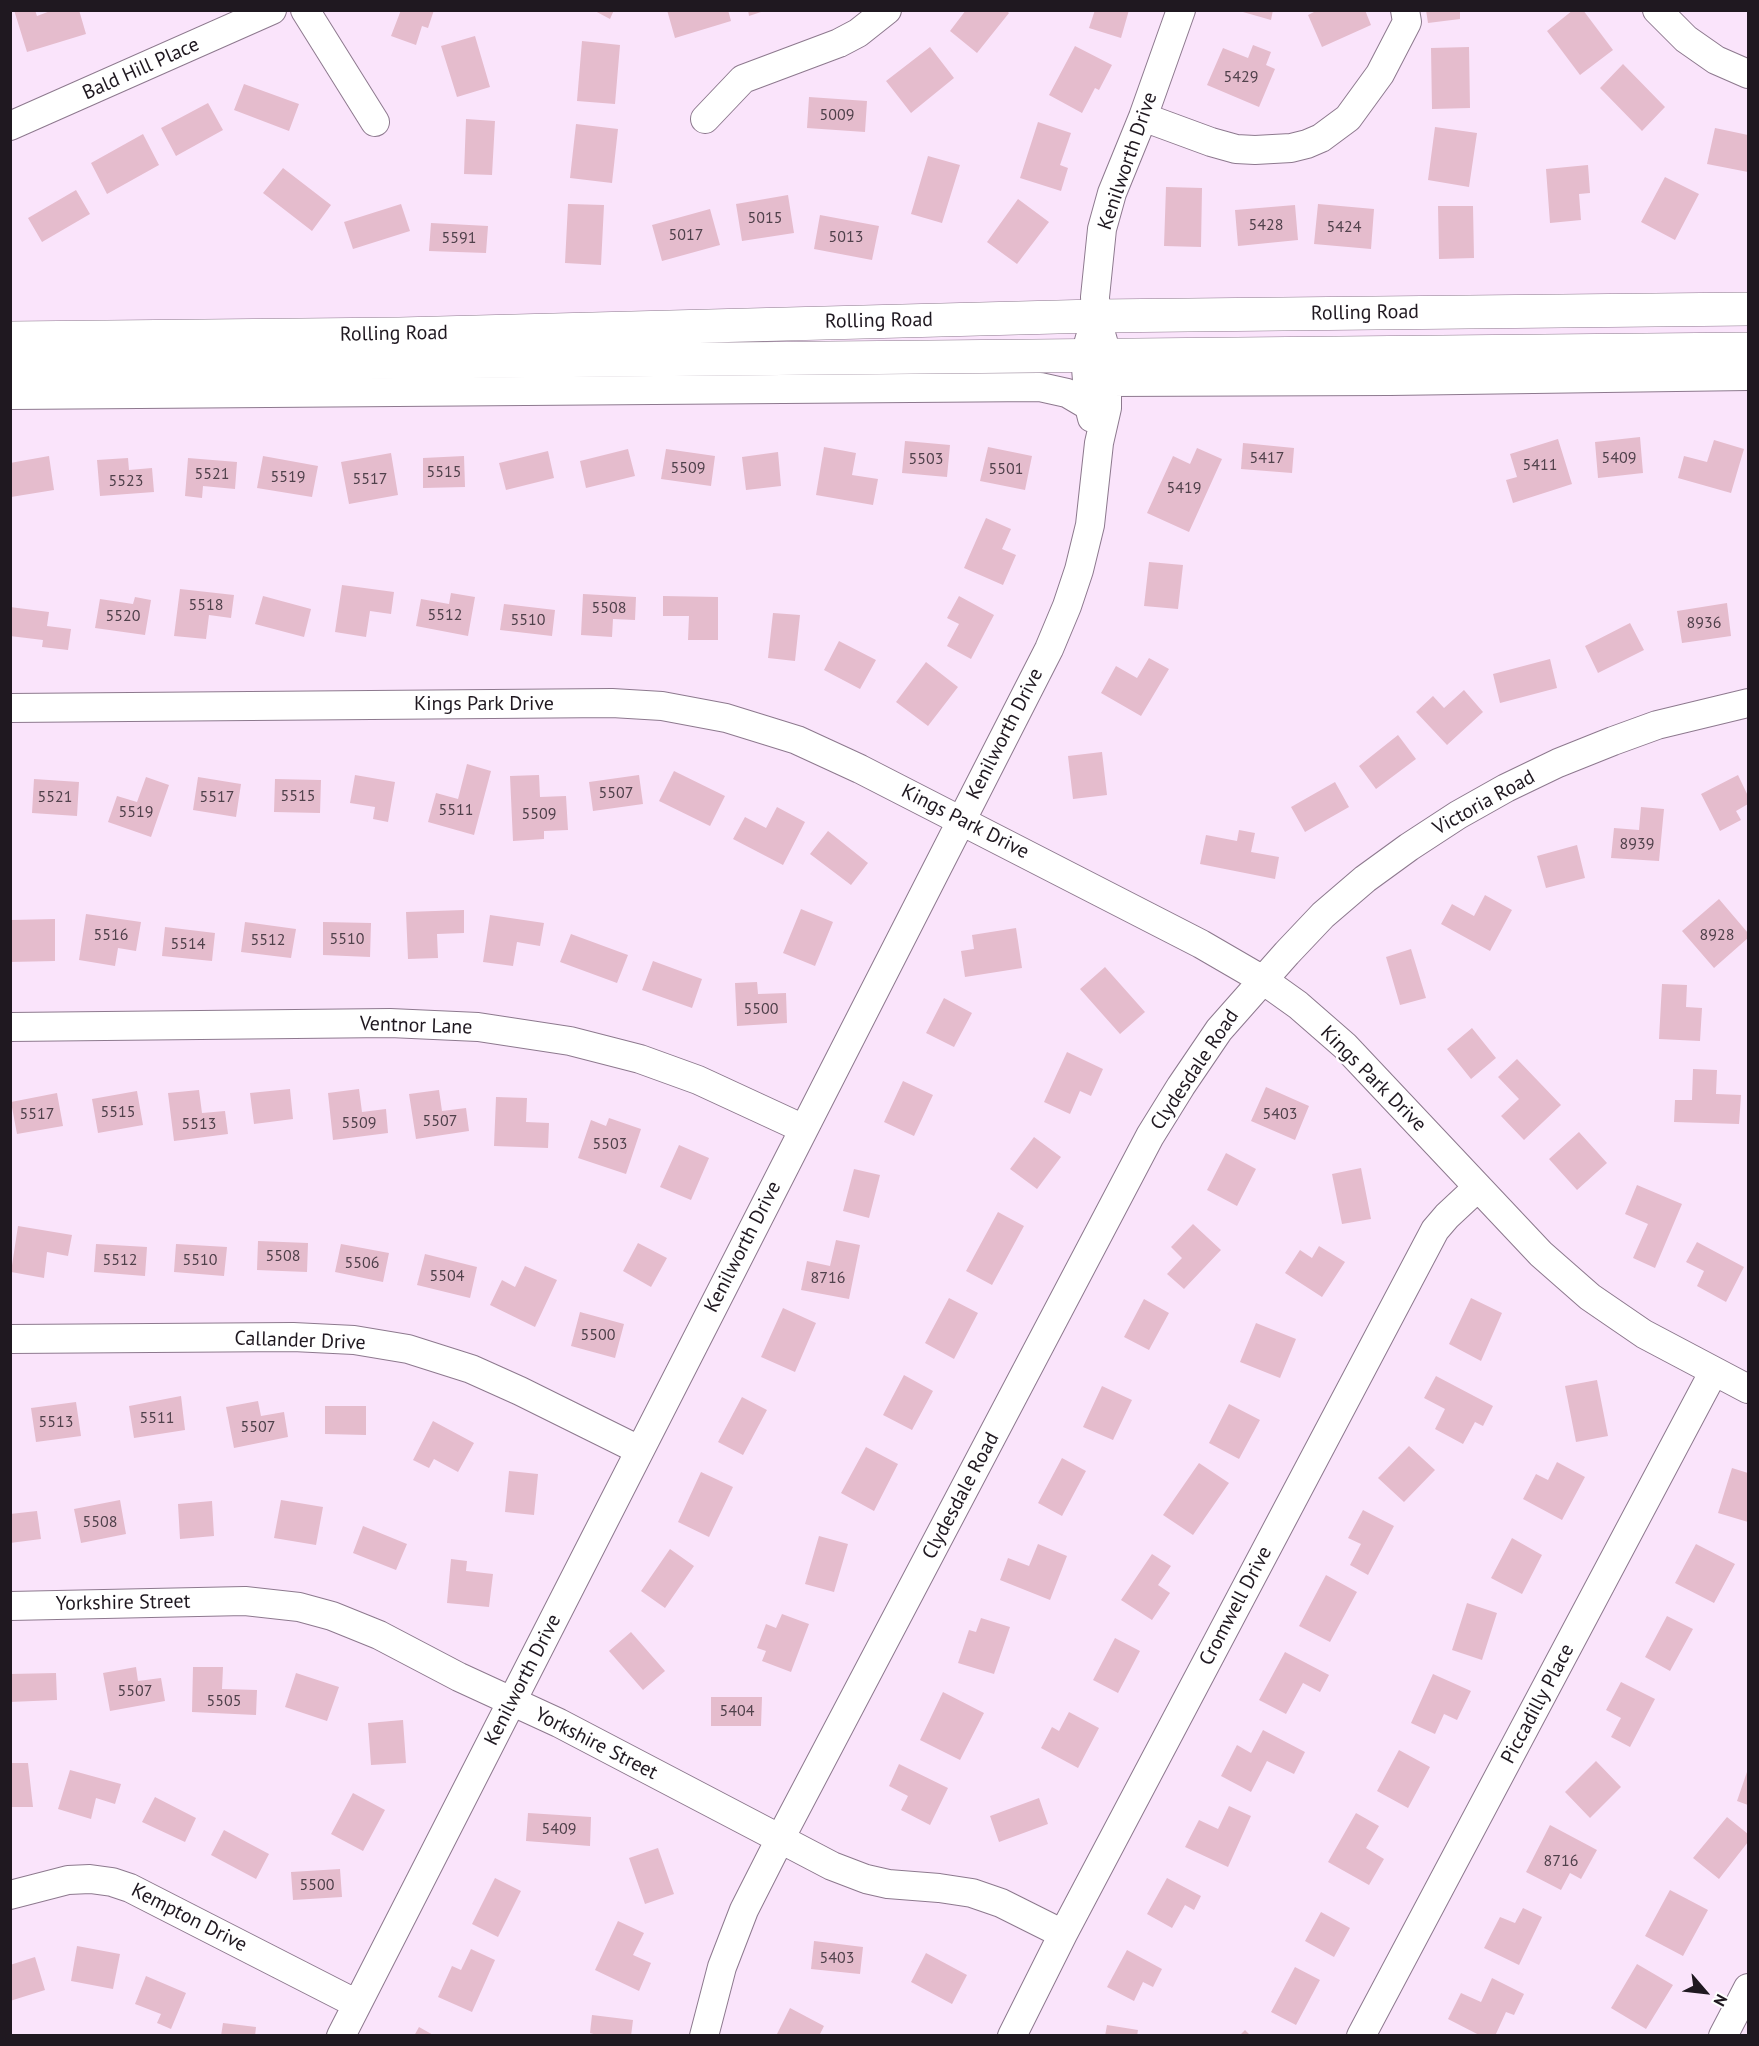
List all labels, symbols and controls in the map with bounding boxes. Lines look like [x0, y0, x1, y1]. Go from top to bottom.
street label: Bald Hill Place [79, 33, 203, 105]
house number: 5429 [1224, 67, 1258, 87]
street label: Kenilworth Drive [1093, 89, 1163, 233]
house number: 5009 [820, 105, 854, 125]
house number: 5015 [748, 208, 782, 228]
house number: 5428 [1249, 215, 1283, 235]
house number: 5424 [1327, 217, 1361, 237]
house number: 5017 [669, 225, 703, 245]
house number: 5013 [829, 227, 863, 247]
house number: 5591 [442, 228, 476, 248]
street label: Rolling Road [1311, 300, 1419, 326]
street label: Rolling Road [825, 308, 933, 334]
street label: Rolling Road [340, 321, 448, 347]
house number: 5417 [1250, 448, 1284, 468]
house number: 5409 [1602, 448, 1636, 468]
house number: 5503 [909, 449, 943, 469]
house number: 5411 [1523, 455, 1557, 475]
house number: 5509 [671, 458, 705, 478]
house number: 5501 [989, 459, 1023, 479]
house number: 5515 [427, 462, 461, 482]
house number: 5521 [195, 464, 229, 484]
house number: 5519 [271, 467, 305, 487]
house number: 5517 [353, 469, 387, 489]
house number: 5523 [109, 471, 143, 491]
house number: 5419 [1167, 478, 1201, 498]
house number: 5518 [189, 595, 223, 615]
house number: 5508 [592, 598, 626, 618]
house number: 5512 [428, 605, 462, 625]
house number: 5520 [106, 606, 140, 626]
house number: 5510 [511, 610, 545, 630]
house number: 8936 [1687, 613, 1721, 633]
street label: Kenilworth Drive [962, 664, 1048, 804]
street label: Kings Park Drive [414, 692, 554, 716]
street label: Victoria Road [1429, 765, 1539, 841]
street label: Kings Park Drive [897, 780, 1033, 864]
house number: 5507 [599, 783, 633, 803]
house number: 5515 [281, 786, 315, 806]
house number: 5521 [38, 787, 72, 807]
house number: 5517 [200, 787, 234, 807]
house number: 5511 [439, 800, 473, 820]
house number: 5519 [119, 802, 153, 822]
house number: 5509 [522, 804, 556, 824]
house number: 8939 [1620, 834, 1654, 854]
house number: 5516 [94, 925, 128, 945]
house number: 8928 [1700, 925, 1734, 945]
house number: 5510 [330, 929, 364, 949]
house number: 5512 [251, 930, 285, 950]
house number: 5514 [171, 934, 205, 954]
house number: 5500 [744, 999, 778, 1019]
street label: Clydesdale Road [1146, 1005, 1244, 1135]
street label: Ventnor Lane [359, 1012, 473, 1040]
street label: Kings Park Drive [1315, 1021, 1431, 1137]
house number: 5515 [101, 1102, 135, 1122]
house number: 5517 [20, 1104, 54, 1124]
house number: 5403 [1263, 1104, 1297, 1124]
house number: 5507 [423, 1111, 457, 1131]
house number: 5509 [342, 1113, 376, 1133]
house number: 5513 [182, 1114, 216, 1134]
house number: 5503 [593, 1134, 627, 1154]
street label: Kenilworth Drive [700, 1177, 786, 1317]
house number: 5508 [266, 1246, 300, 1266]
house number: 5512 [103, 1250, 137, 1270]
house number: 5510 [183, 1250, 217, 1270]
house number: 5506 [345, 1253, 379, 1273]
house number: 5504 [430, 1266, 464, 1286]
house number: 8716 [811, 1268, 845, 1288]
house number: 5500 [581, 1325, 615, 1345]
street label: Callander Drive [234, 1327, 366, 1355]
house number: 5511 [140, 1408, 174, 1428]
house number: 5513 [39, 1412, 73, 1432]
house number: 5507 [241, 1417, 275, 1437]
street label: Clydesdale Road [917, 1428, 1005, 1564]
house number: 5508 [83, 1512, 117, 1532]
street label: Cromwell Drive [1195, 1542, 1277, 1670]
street label: Yorkshire Street [55, 1590, 191, 1616]
street label: Kenilworth Drive [480, 1610, 566, 1750]
street label: Piccadilly Place [1496, 1640, 1580, 1768]
house number: 5507 [118, 1681, 152, 1701]
house number: 5505 [207, 1691, 241, 1711]
house number: 5404 [720, 1701, 754, 1721]
street label: Yorkshire Street [531, 1703, 661, 1785]
house number: 5409 [542, 1819, 576, 1839]
house number: 8716 [1544, 1851, 1578, 1871]
house number: 5500 [300, 1875, 334, 1895]
street label: Kempton Drive [127, 1879, 251, 1957]
house number: 5403 [820, 1948, 854, 1968]
north arrow [1675, 1962, 1735, 2022]
text: N [1710, 1991, 1732, 2010]

